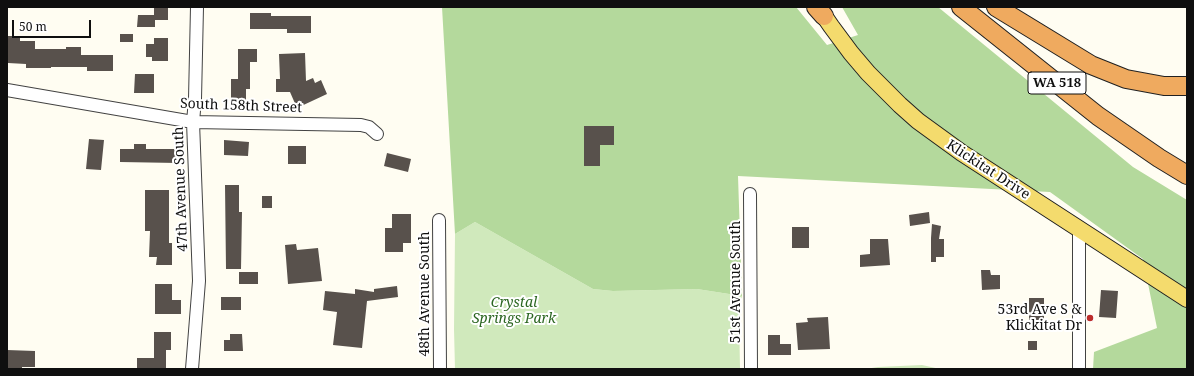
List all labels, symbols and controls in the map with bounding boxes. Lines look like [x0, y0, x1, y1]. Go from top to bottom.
scale bar [14, 12, 93, 38]
text: 50 m [19, 18, 47, 35]
road number: WA 518 [1028, 72, 1086, 94]
street label: South 158th Street [180, 95, 302, 117]
street label: 47th Avenue South [170, 126, 192, 252]
street label: Klickitat Drive [943, 137, 1033, 203]
street label: 51st Avenue South [728, 221, 744, 343]
street label: 48th Avenue South [417, 231, 433, 357]
park label: Crystal Springs Park [472, 295, 556, 328]
place label: 53rd Ave S & Klickitat Dr [998, 302, 1082, 334]
marker: 53rd Ave S & Klickitat Dr [1085, 313, 1095, 323]

